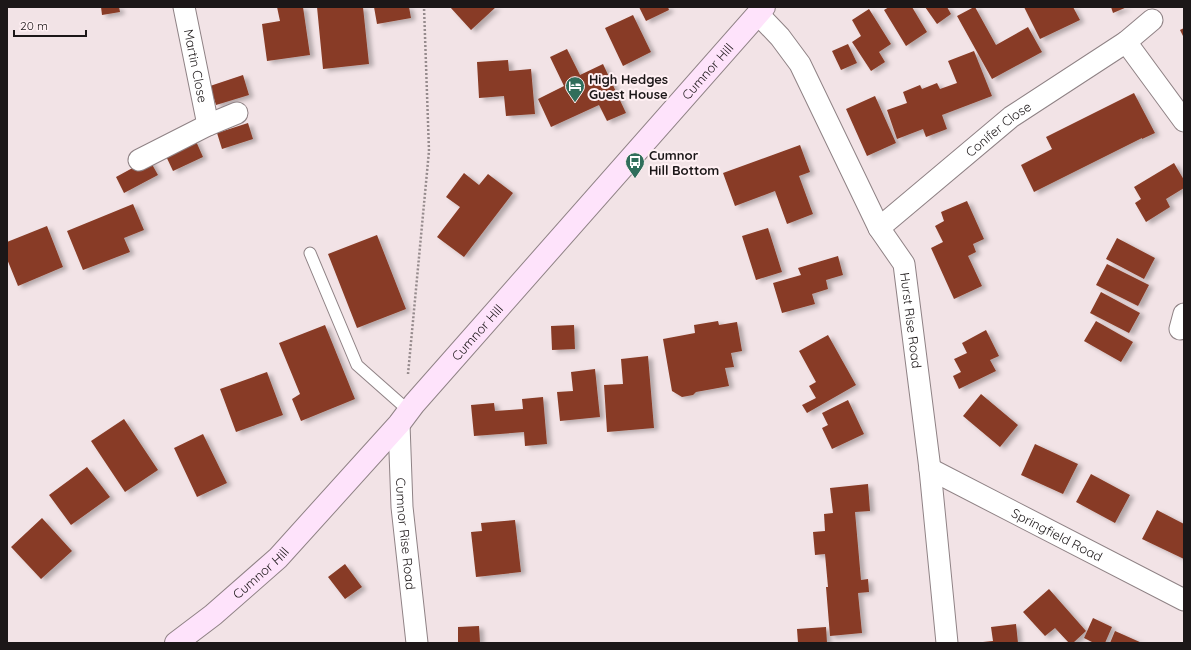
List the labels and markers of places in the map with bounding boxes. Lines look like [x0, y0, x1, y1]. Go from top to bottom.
place label: High Hedges Guest House [589, 71, 668, 102]
hotel icon: High Hedges Guest House [564, 75, 586, 103]
place label: Cumnor Hill Bottom [649, 147, 719, 178]
bus stop icon: Cumnor Hill Bottom [624, 151, 646, 179]

